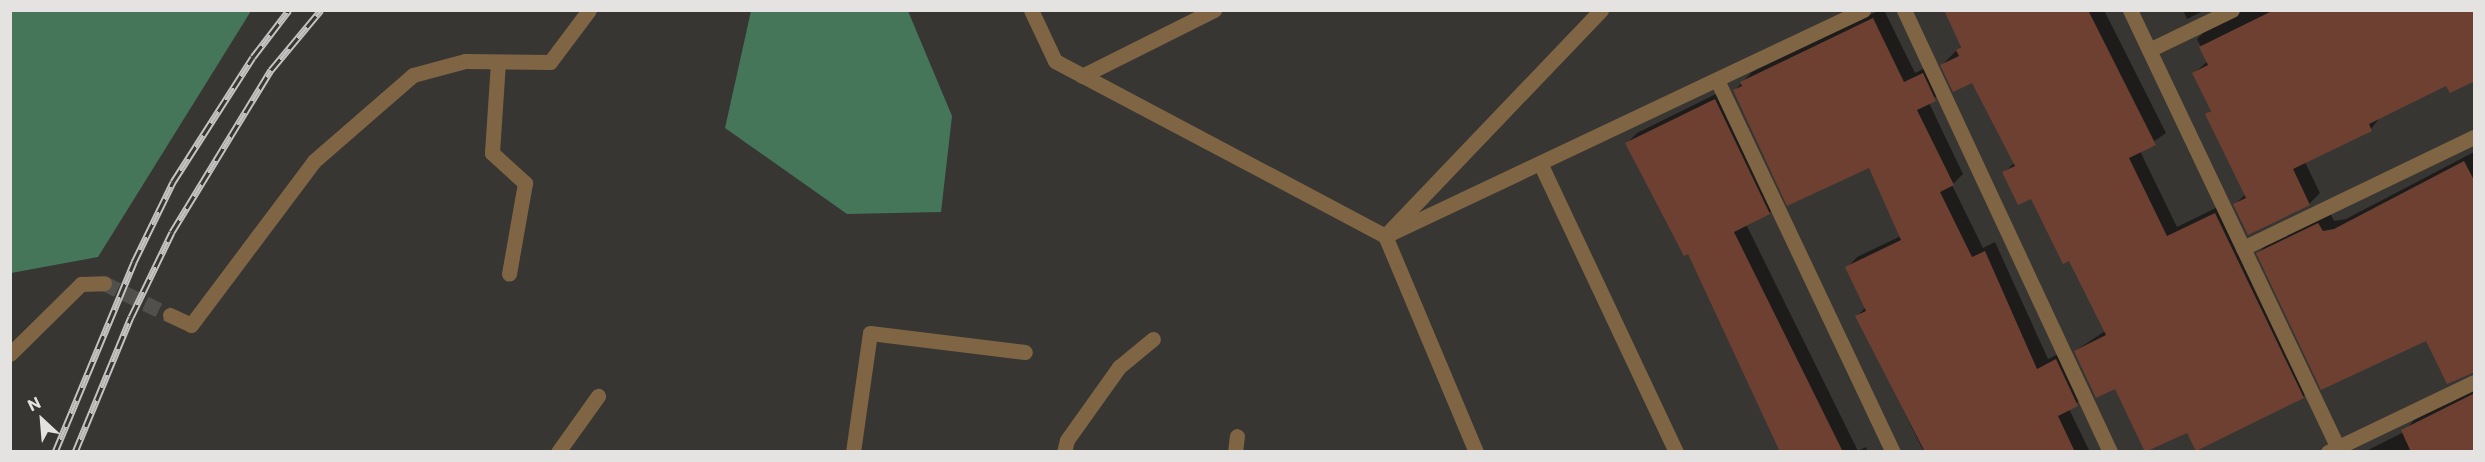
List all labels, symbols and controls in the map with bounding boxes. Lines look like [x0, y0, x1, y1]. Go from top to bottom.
north arrow [12, 390, 72, 450]
text: N [24, 392, 43, 415]

